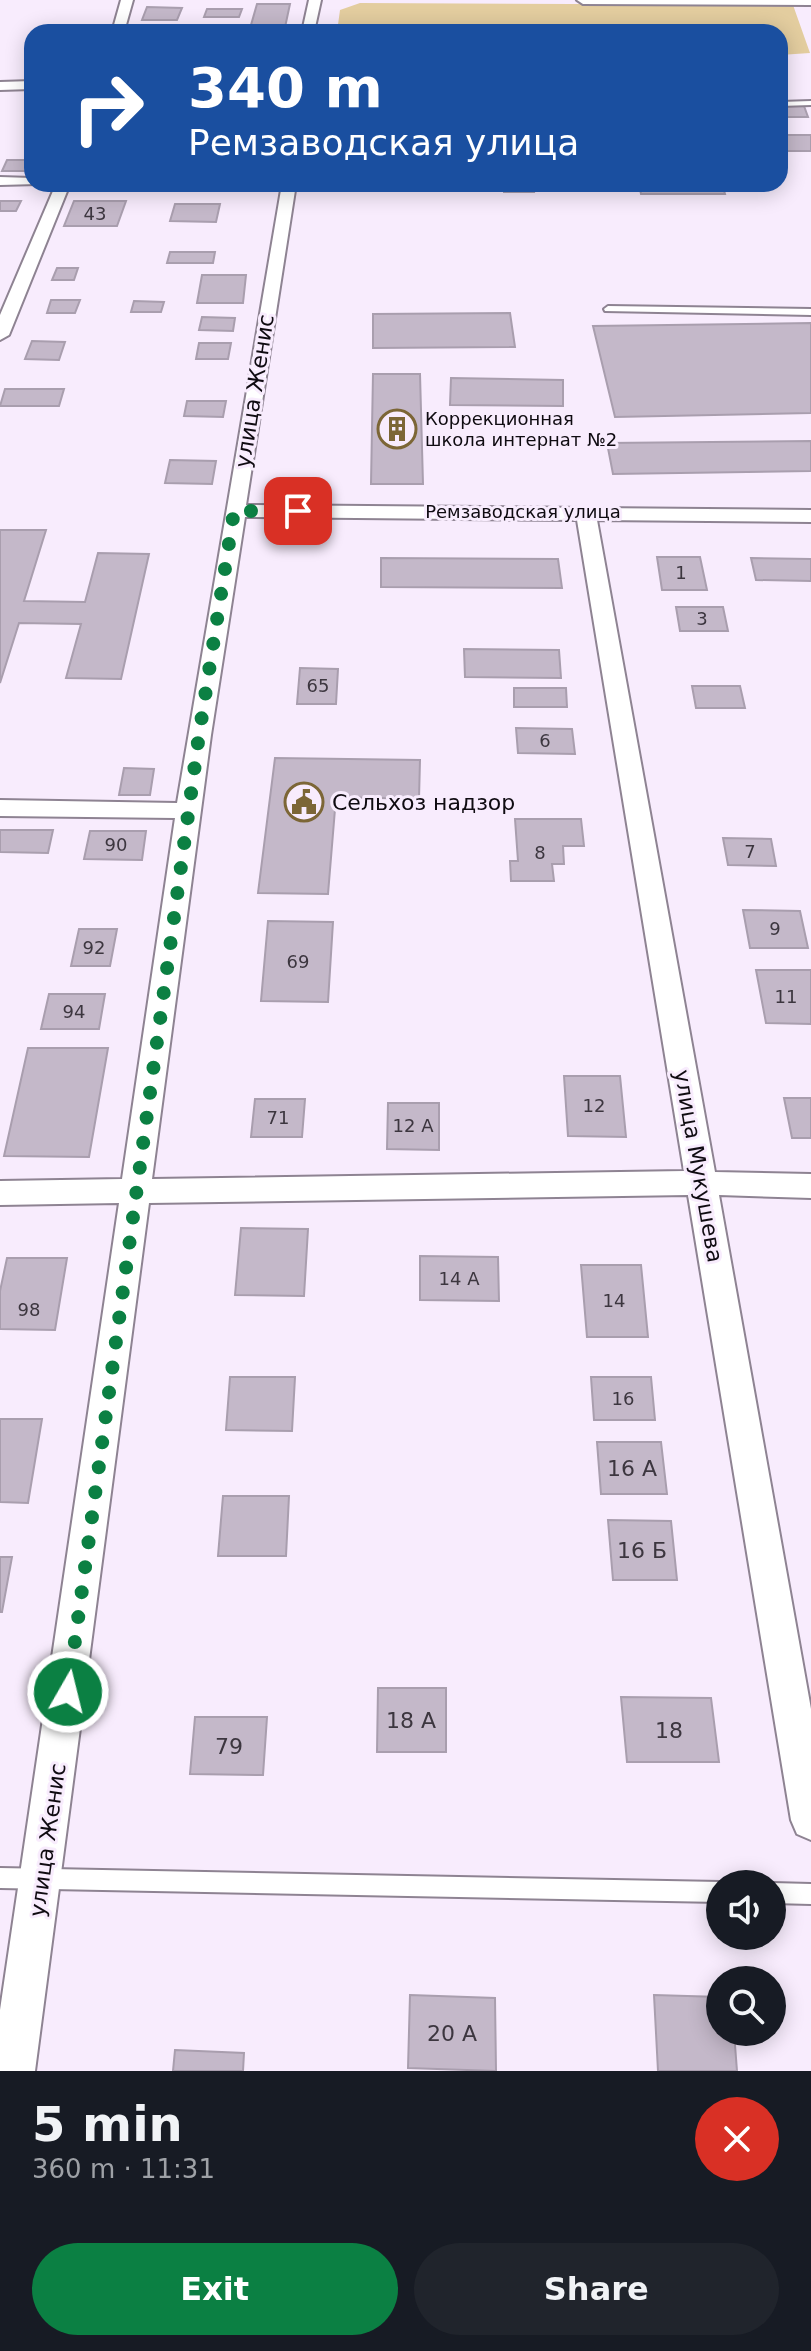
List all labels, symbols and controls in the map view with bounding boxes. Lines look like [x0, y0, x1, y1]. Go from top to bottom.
text: 340 m [188, 55, 383, 120]
icon: right [56, 56, 160, 160]
text: Ремзаводская улица [188, 122, 579, 163]
house number: 43 [84, 203, 106, 224]
street label: улица Женис [230, 313, 279, 470]
building icon: Коррекционная школа интернат №2 [376, 408, 418, 450]
place label: Коррекционная школа интернат №2 [425, 408, 617, 450]
pin [264, 477, 332, 545]
icon: arrive [276, 489, 320, 533]
street label: Ремзаводская улица [425, 501, 621, 522]
house number: 1 [675, 562, 687, 583]
house number: 3 [696, 608, 708, 629]
house number: 65 [307, 675, 329, 696]
house number: 6 [539, 730, 551, 751]
public building icon: Сельхоз надзор [283, 781, 325, 823]
place label: Сельхоз надзор [332, 790, 515, 815]
house number: 90 [105, 834, 127, 855]
house number: 7 [744, 841, 756, 862]
house number: 8 [534, 842, 546, 863]
house number: 9 [769, 918, 781, 939]
house number: 92 [83, 937, 105, 958]
house number: 69 [287, 951, 309, 972]
house number: 11 [775, 986, 797, 1007]
house number: 94 [63, 1001, 85, 1022]
street label: улица Мукушева [669, 1068, 728, 1264]
house number: 12 [583, 1095, 605, 1116]
house number: 71 [267, 1107, 289, 1128]
house number: 12 А [393, 1115, 434, 1136]
house number: 14 А [439, 1268, 480, 1289]
house number: 14 [603, 1290, 625, 1311]
house number: 98 [18, 1299, 40, 1320]
house number: 16 [612, 1388, 634, 1409]
house number: 16 А [607, 1456, 657, 1481]
house number: 16 Б [617, 1538, 667, 1563]
position arrow [26, 1650, 110, 1734]
house number: 18 А [386, 1708, 436, 1733]
house number: 18 [655, 1718, 683, 1743]
house number: 79 [215, 1734, 243, 1759]
street label: улица Женис [24, 1762, 71, 1918]
map controls [706, 1870, 786, 2046]
button: sound [706, 1870, 786, 1950]
button: search [706, 1966, 786, 2046]
house number: 20 А [427, 2021, 477, 2046]
text: 5 min [32, 2096, 183, 2152]
button: close [695, 2097, 779, 2181]
text: 360 m · 11:31 [32, 2154, 215, 2184]
button: Exit [32, 2243, 398, 2335]
button: Share [414, 2243, 779, 2335]

